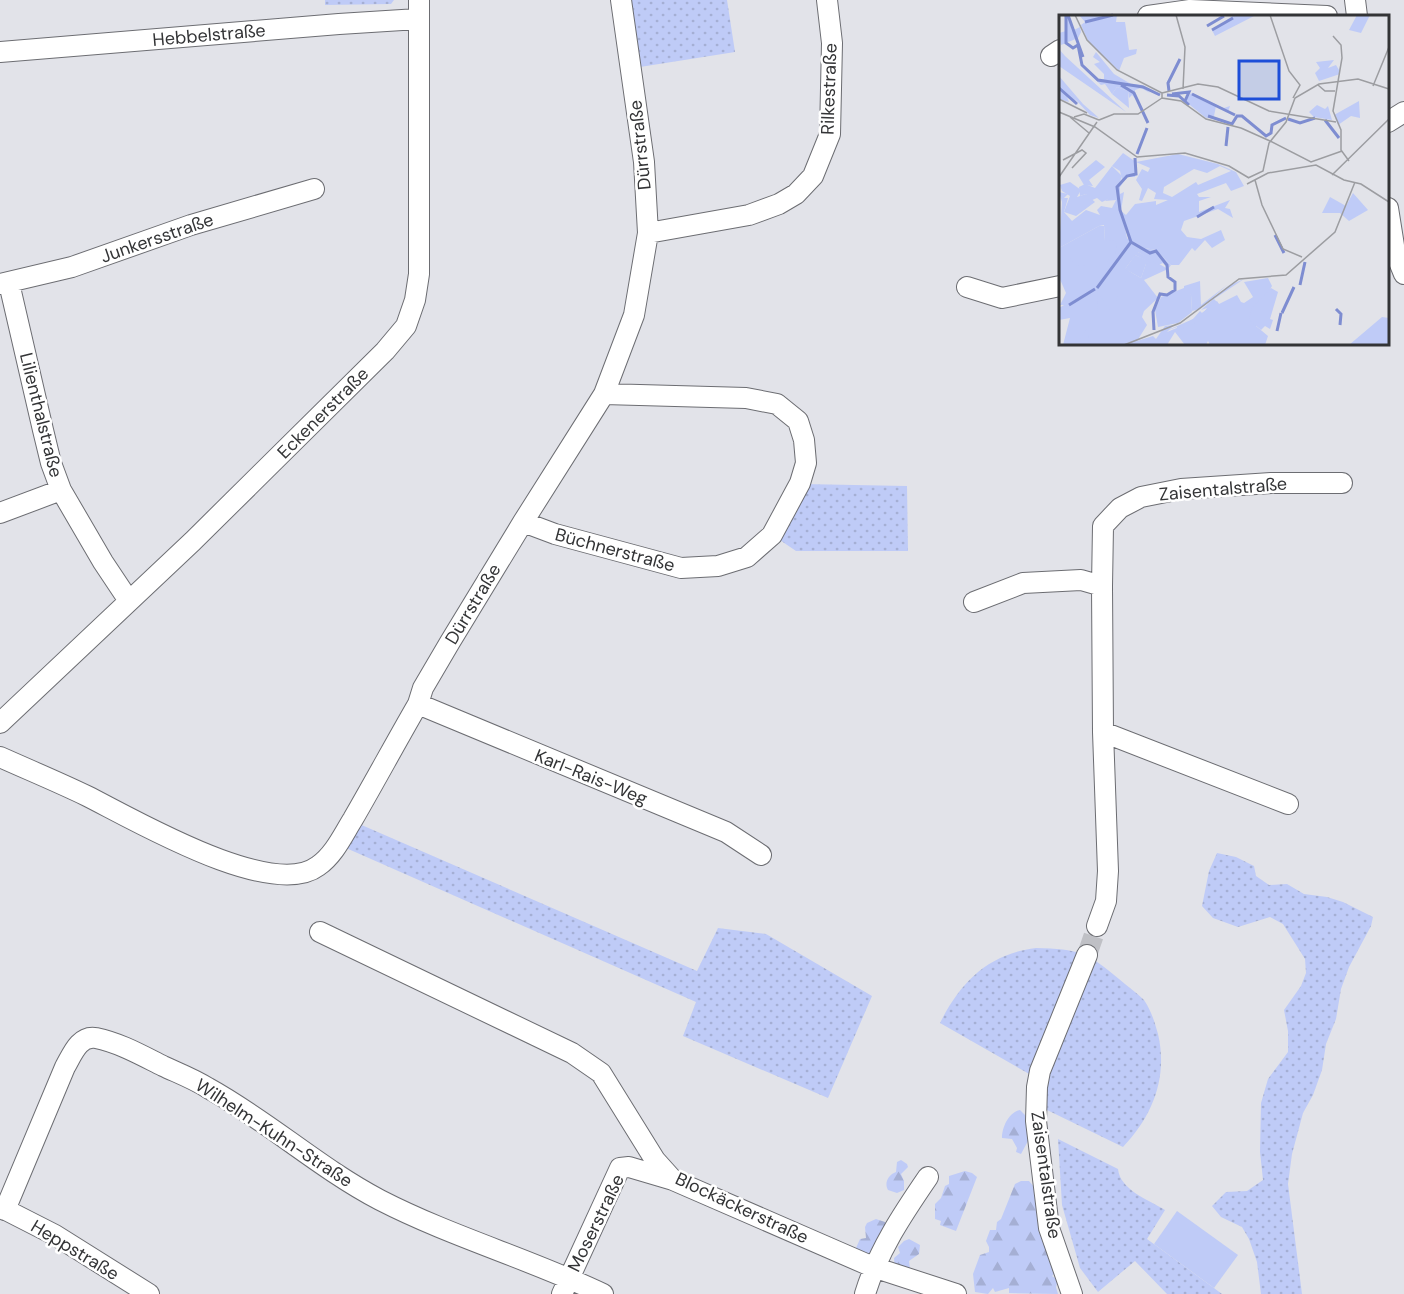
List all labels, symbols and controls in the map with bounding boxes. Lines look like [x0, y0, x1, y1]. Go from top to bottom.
inset map [1059, 15, 1389, 345]
street label: Hebbelstraße [152, 18, 266, 52]
street label: Rilkestraße [815, 43, 843, 135]
street label: Dürrstraße [623, 99, 657, 191]
street label: Junkersstraße [97, 207, 217, 269]
street label: Lilienthalstraße [14, 350, 68, 480]
street label: Eckenerstraße [272, 362, 374, 464]
street label: Zaisentalstraße [1158, 471, 1288, 507]
street label: Büchnerstraße [552, 522, 678, 578]
street label: Dürrstraße [440, 559, 506, 649]
street label: Karl-Rais-Weg [531, 743, 651, 811]
street label: Wilhelm-Kuhn-Straße [191, 1073, 357, 1193]
street label: Zaisentalstraße [1025, 1110, 1067, 1240]
street label: Blockäckerstraße [672, 1167, 812, 1249]
street label: Moserstraße [562, 1170, 630, 1276]
street label: Heppstraße [26, 1214, 124, 1286]

